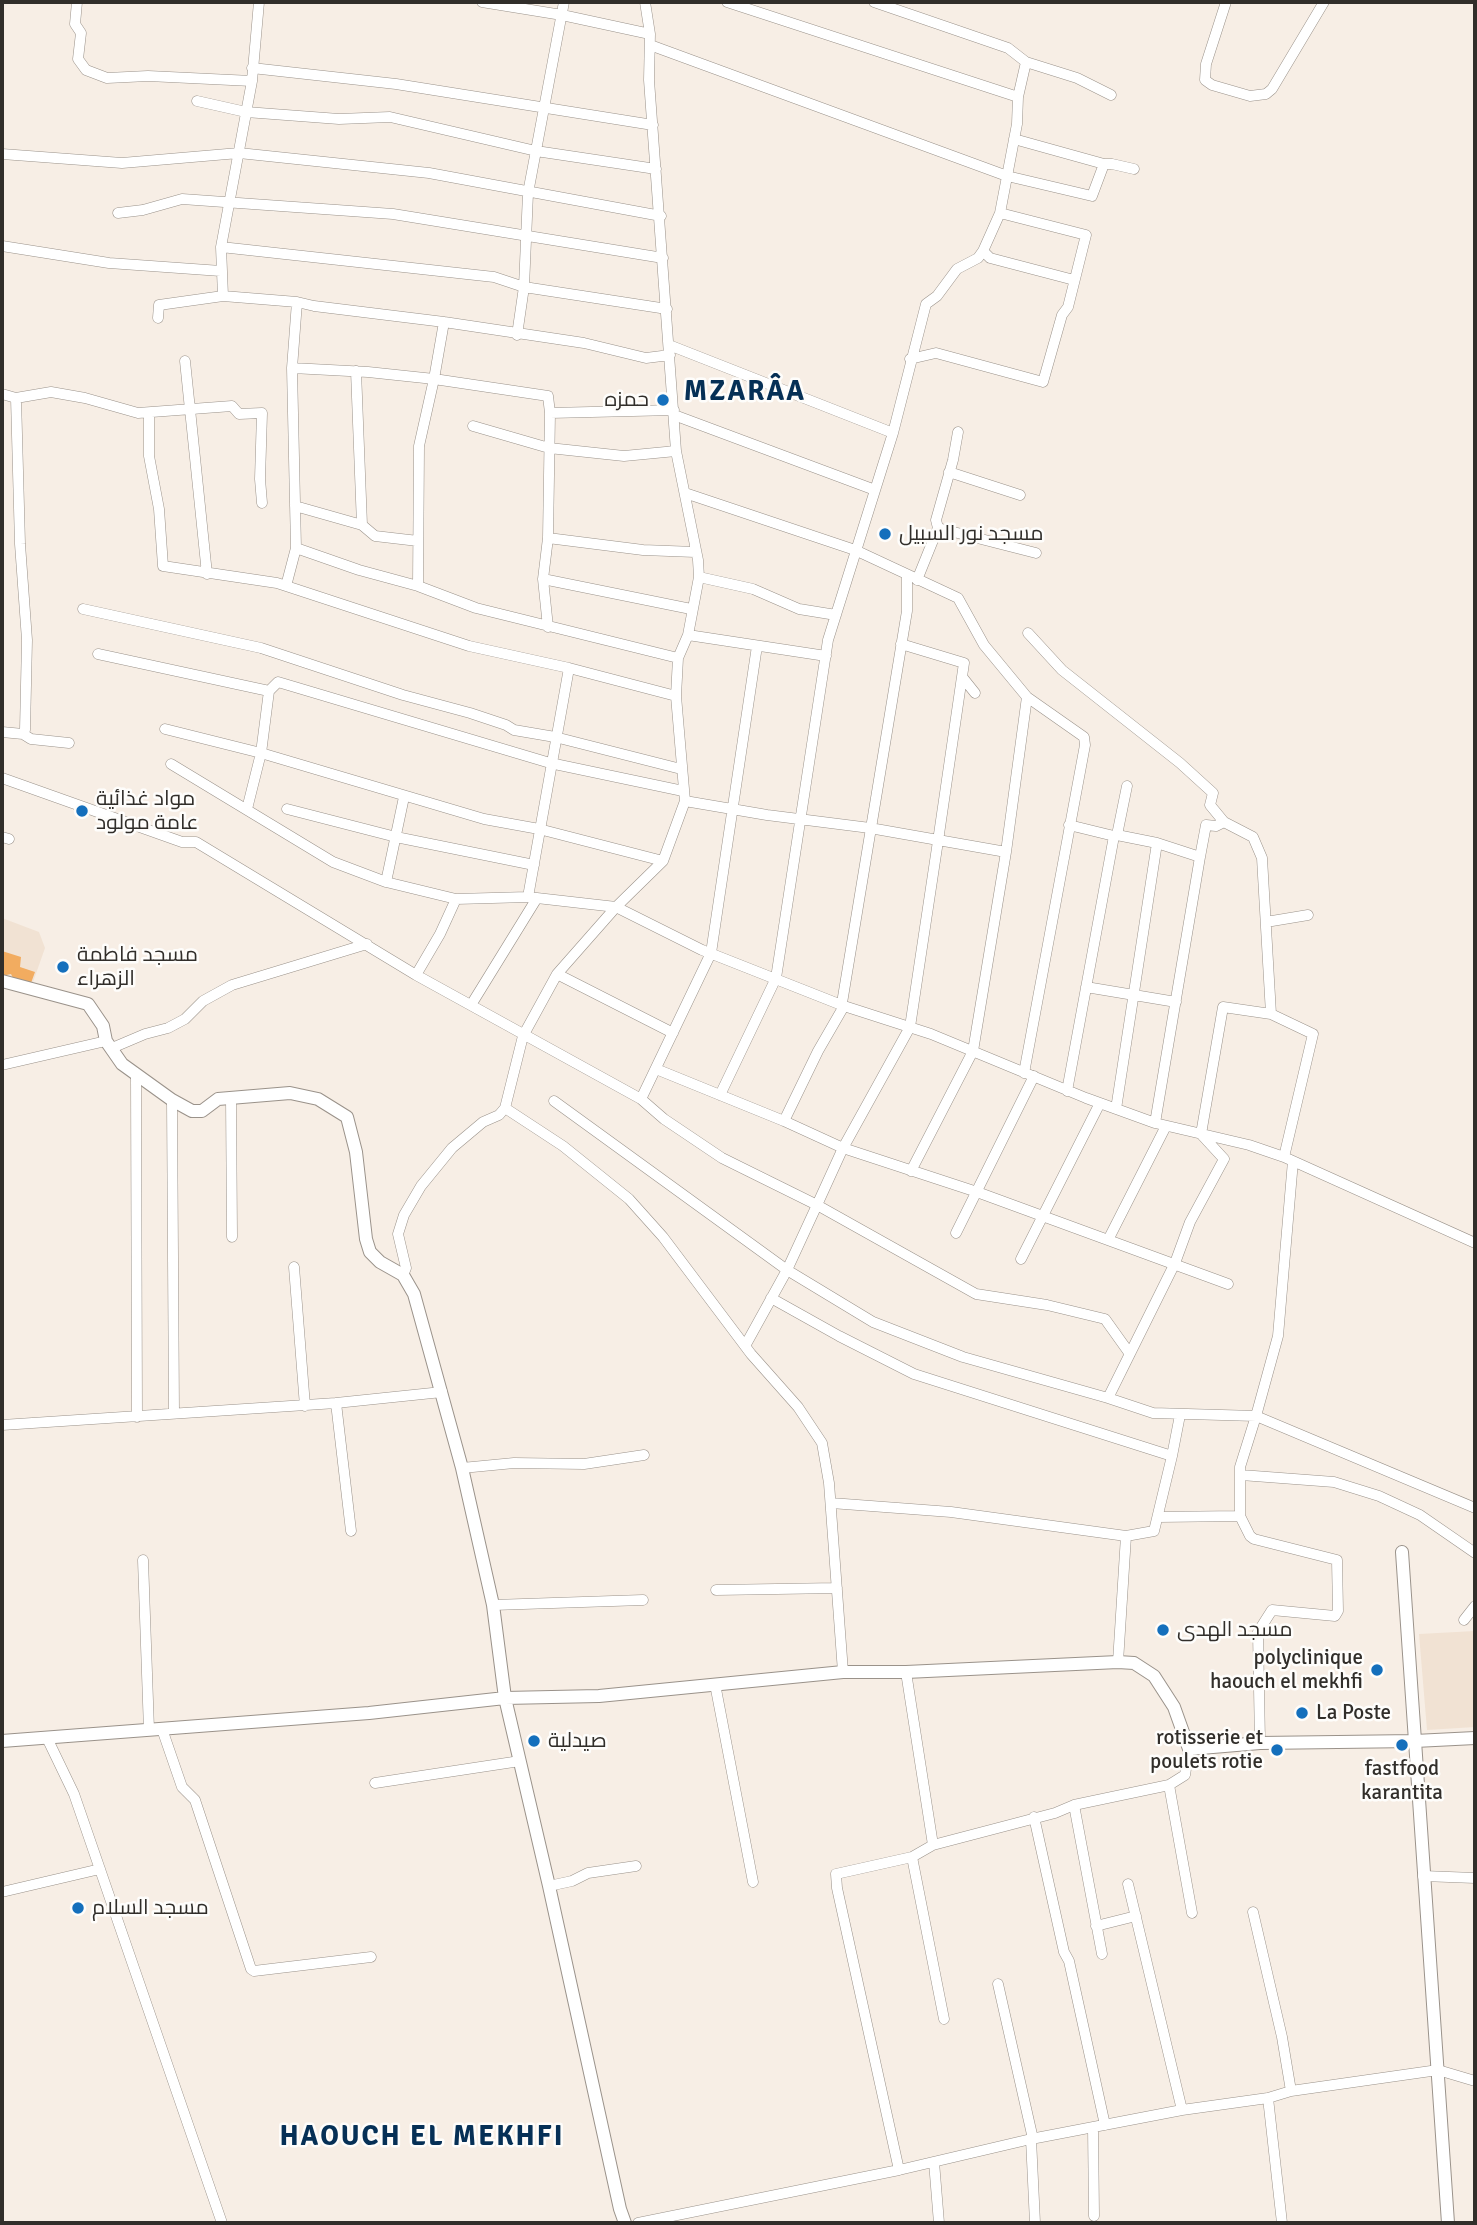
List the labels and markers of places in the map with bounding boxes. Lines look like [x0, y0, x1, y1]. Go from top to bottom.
place label: حمزه [605, 387, 649, 413]
marker: حمزه [655, 392, 671, 408]
place label: مسجد نور السبيل [899, 521, 1043, 547]
marker: مسجد نور السبيل [877, 526, 893, 542]
place label: مواد غذائية عامة مولود [96, 786, 199, 836]
marker: مواد غذائية عامة مولود [74, 803, 90, 819]
place label: مسجد فاطمة الزهراء [77, 942, 198, 992]
marker: مسجد فاطمة الزهراء [55, 959, 71, 975]
place label: مسجد الهدى [1177, 1617, 1292, 1643]
marker: مسجد الهدى [1155, 1622, 1171, 1638]
place label: polyclinique haouch el mekhfi [1210, 1645, 1363, 1695]
marker: polyclinique haouch el mekhfi [1369, 1662, 1385, 1678]
place label: La Poste [1316, 1700, 1391, 1726]
marker: La Poste [1294, 1705, 1310, 1721]
place label: rotisserie et poulets rotie [1150, 1725, 1263, 1775]
place label: صيدلية [548, 1728, 607, 1754]
marker: صيدلية [526, 1733, 542, 1749]
marker: fastfood karantita [1394, 1737, 1410, 1753]
marker: rotisserie et poulets rotie [1269, 1742, 1285, 1758]
place label: fastfood karantita [1361, 1756, 1443, 1806]
place label: مسجد السلام [92, 1895, 209, 1921]
marker: مسجد السلام [70, 1900, 86, 1916]

